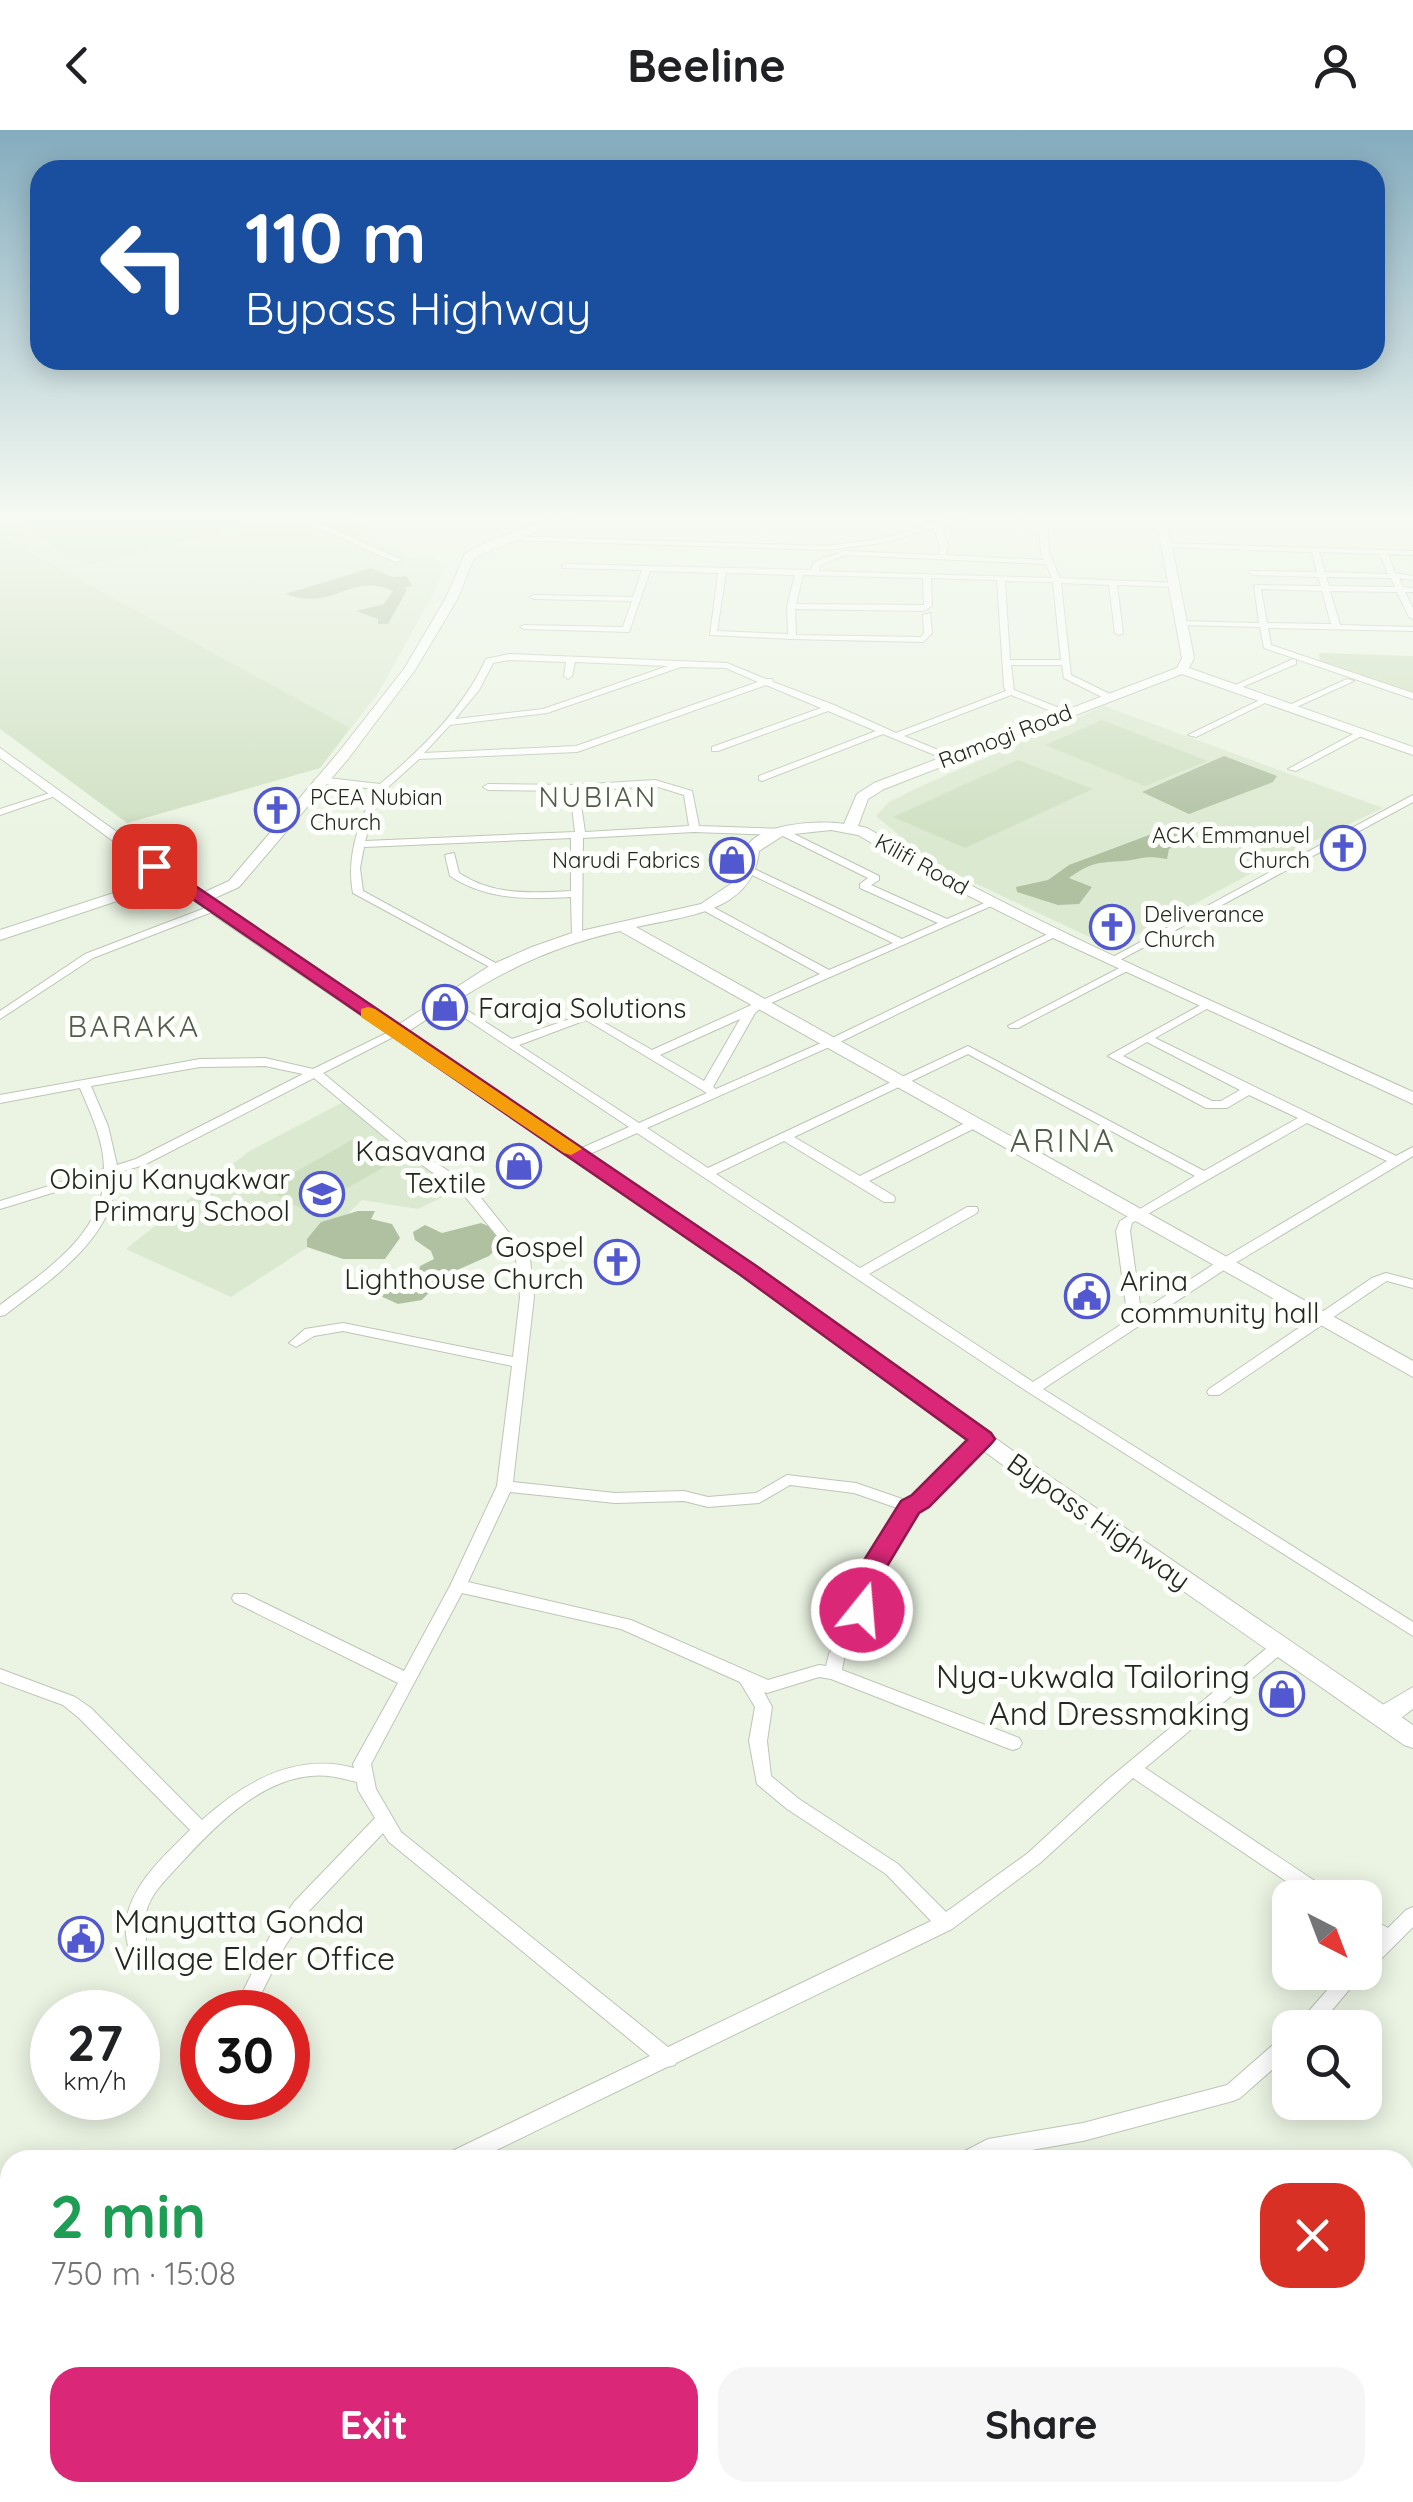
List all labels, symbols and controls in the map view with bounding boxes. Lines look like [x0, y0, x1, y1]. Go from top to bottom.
text: Beeline [627, 37, 786, 93]
icon: back [50, 38, 105, 93]
icon: person [1308, 38, 1363, 93]
text: 110 m [245, 193, 427, 281]
icon: left [80, 200, 210, 330]
text: Bypass Highway [245, 280, 591, 336]
street label: Ramogi Road [934, 698, 1076, 774]
district label: NUBIAN [538, 779, 658, 814]
place label: PCEA Nubian Church [310, 783, 443, 836]
church icon: PCEA Nubian Church [254, 787, 300, 833]
place label: ACK Emmanuel Church [1152, 821, 1310, 874]
pin [112, 824, 197, 909]
church icon: ACK Emmanuel Church [1320, 825, 1366, 871]
street label: Kilifi Road [870, 827, 974, 901]
shop icon: Narudi Fabrics [709, 837, 755, 883]
icon: arrive [127, 839, 182, 894]
place label: Narudi Fabrics [552, 846, 700, 874]
place label: Deliverance Church [1144, 900, 1264, 953]
church icon: Deliverance Church [1089, 904, 1135, 950]
shop icon: Faraja Solutions [422, 984, 468, 1030]
place label: Faraja Solutions [478, 990, 686, 1025]
district label: BARAKA [67, 1007, 201, 1045]
district label: ARINA [1010, 1120, 1116, 1160]
place label: Kasavana Textile [355, 1133, 486, 1200]
shop icon: Kasavana Textile [496, 1143, 542, 1189]
place label: Obinju Kanyakwar Primary School [50, 1161, 290, 1228]
school or university icon: Obinju Kanyakwar Primary School [299, 1171, 345, 1217]
place label: Gospel Lighthouse Church [344, 1229, 584, 1296]
church icon: Gospel Lighthouse Church [594, 1239, 640, 1285]
place label: Arina community hall [1120, 1263, 1319, 1330]
public building icon: Arina community hall [1064, 1273, 1110, 1319]
street label: Bypass Highway [1001, 1445, 1197, 1597]
position arrow [810, 1558, 914, 1662]
place label: Nya-ukwala Tailoring And Dressmaking [936, 1656, 1250, 1733]
shop icon: Nya-ukwala Tailoring And Dressmaking [1259, 1671, 1305, 1717]
north arrow [1272, 1880, 1382, 1990]
map controls [1272, 1880, 1382, 2120]
place label: Manyatta Gonda Village Elder Office [114, 1901, 395, 1978]
public building icon: Manyatta Gonda Village Elder Office [58, 1916, 104, 1962]
speed limit sign: 30 [180, 1990, 310, 2120]
button: search [1272, 2010, 1382, 2120]
text: 27 [67, 2011, 123, 2074]
text: km/h [63, 2065, 127, 2096]
text: 2 min [50, 2178, 206, 2253]
button: close [1260, 2183, 1365, 2288]
text: 750 m · 15:08 [50, 2253, 236, 2293]
button: Exit [50, 2367, 698, 2482]
button: Share [718, 2367, 1365, 2482]

